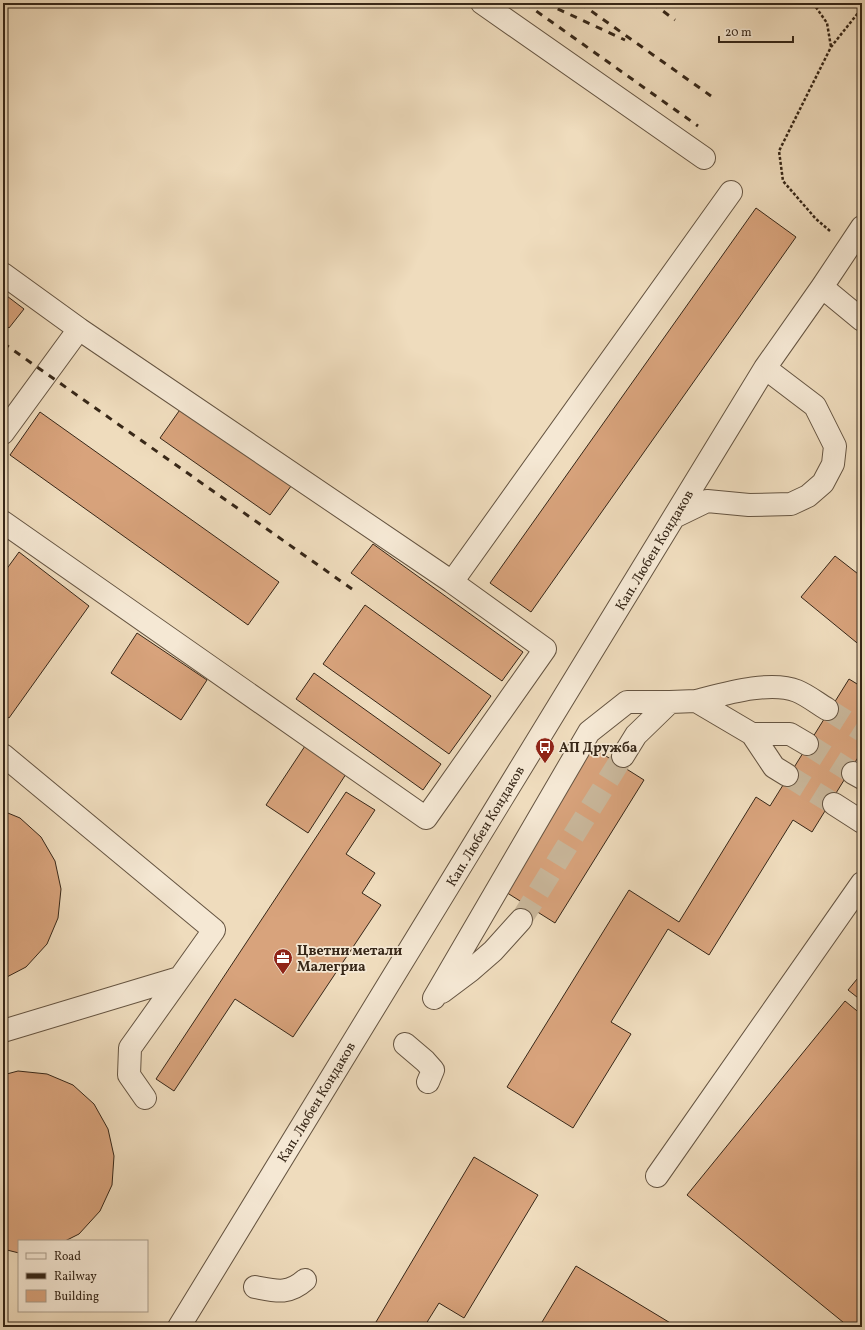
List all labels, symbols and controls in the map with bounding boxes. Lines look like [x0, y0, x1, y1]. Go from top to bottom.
scale bar [719, 18, 793, 44]
text: 20 m [725, 25, 752, 41]
street label: Кап. Любен Кондаков [612, 487, 699, 615]
bus stop icon: АП Дружба [534, 736, 556, 764]
place label: АП Дружба [559, 739, 638, 758]
street label: Кап. Любен Кондаков [443, 763, 530, 891]
place label: Цветни метали Малегриа [297, 942, 402, 977]
office icon: Цветни метали Малегриа [272, 947, 294, 975]
street label: Кап. Любен Кондаков [274, 1039, 361, 1167]
legend [18, 1240, 148, 1312]
text: Road [54, 1249, 81, 1265]
text: Railway [54, 1269, 97, 1285]
text: Building [54, 1289, 99, 1305]

